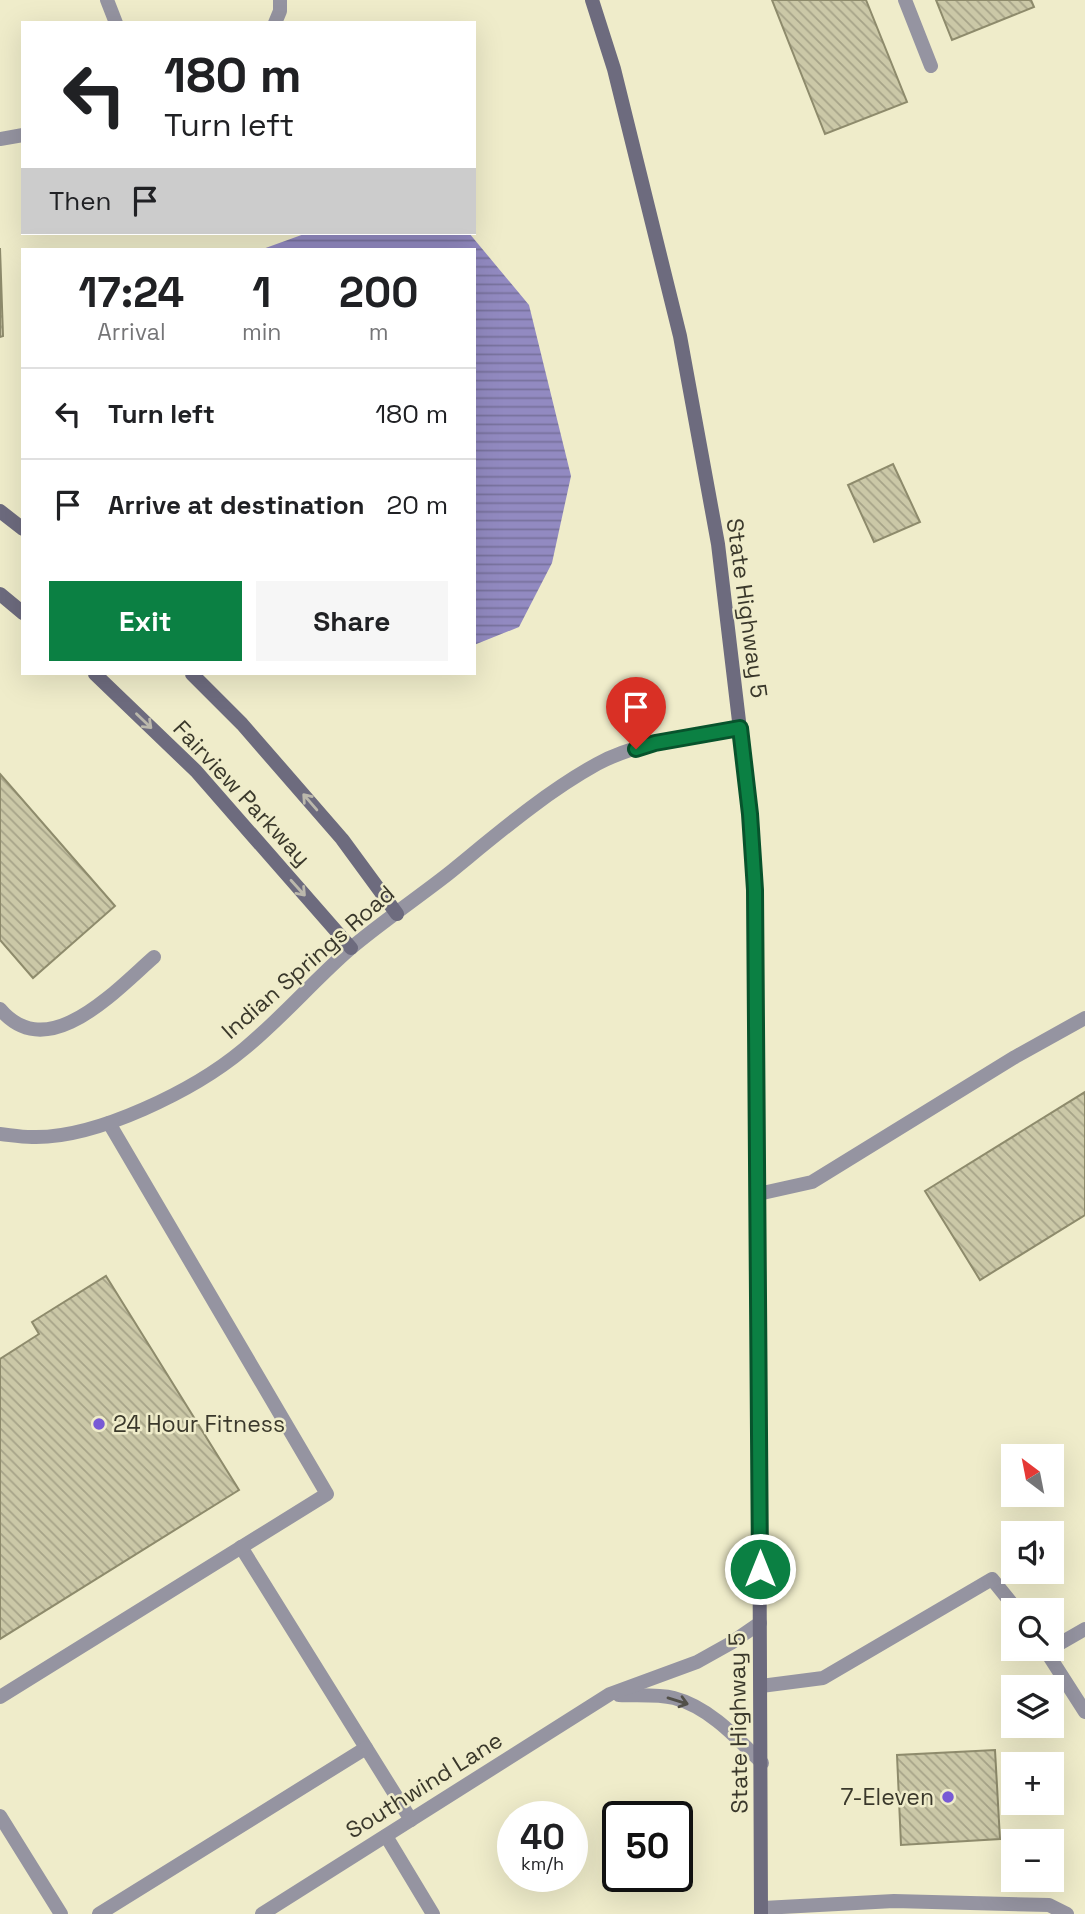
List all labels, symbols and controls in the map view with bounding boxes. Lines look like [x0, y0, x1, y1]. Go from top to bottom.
text: 180 m [164, 44, 302, 106]
icon: left [49, 49, 140, 140]
text: Turn left [164, 105, 294, 145]
icon: arrive [126, 182, 164, 220]
text: Then [49, 184, 112, 218]
text: 17:24 [79, 266, 184, 319]
text: 1 [252, 266, 271, 319]
text: 200 [339, 266, 418, 319]
text: Arrival [97, 317, 166, 347]
text: min [242, 317, 281, 347]
text: m [369, 317, 389, 347]
icon: left [49, 395, 87, 433]
text: Turn left [108, 397, 215, 431]
text: 180 m [375, 397, 448, 431]
icon: arrive [49, 486, 87, 524]
text: Arrive at destination [108, 488, 365, 522]
text: 20 m [387, 488, 448, 522]
street label: State Highway 5 [720, 516, 774, 700]
button: Exit [49, 581, 242, 661]
button: Share [256, 581, 448, 661]
pin [606, 677, 666, 749]
icon: arrive [617, 688, 655, 726]
one-way arrow [135, 712, 152, 729]
street label: Fairview Parkway [167, 714, 317, 872]
one-way arrow [302, 793, 318, 811]
street label: Indian Springs Road [215, 879, 401, 1045]
one-way arrow [290, 879, 306, 897]
place label: 24 Hour Fitness [113, 1409, 285, 1439]
marker: 24 Hour Fitness [91, 1416, 107, 1432]
north arrow [1001, 1444, 1064, 1507]
map controls [1001, 1444, 1064, 1892]
button: sound [1001, 1521, 1064, 1584]
position arrow [723, 1532, 797, 1606]
button: search [1001, 1598, 1064, 1661]
street label: State Highway 5 [721, 1632, 755, 1814]
button: layers [1001, 1675, 1064, 1738]
one-way arrow [666, 1696, 688, 1709]
street label: Southwind Lane [340, 1725, 508, 1845]
button: + [1001, 1752, 1064, 1815]
place label: 7-Eleven [841, 1782, 934, 1812]
marker: 7-Eleven [940, 1789, 956, 1805]
speed limit sign: 50 [602, 1801, 693, 1892]
text: 40 [520, 1815, 565, 1859]
button: − [1001, 1829, 1064, 1892]
text: km/h [521, 1852, 564, 1875]

